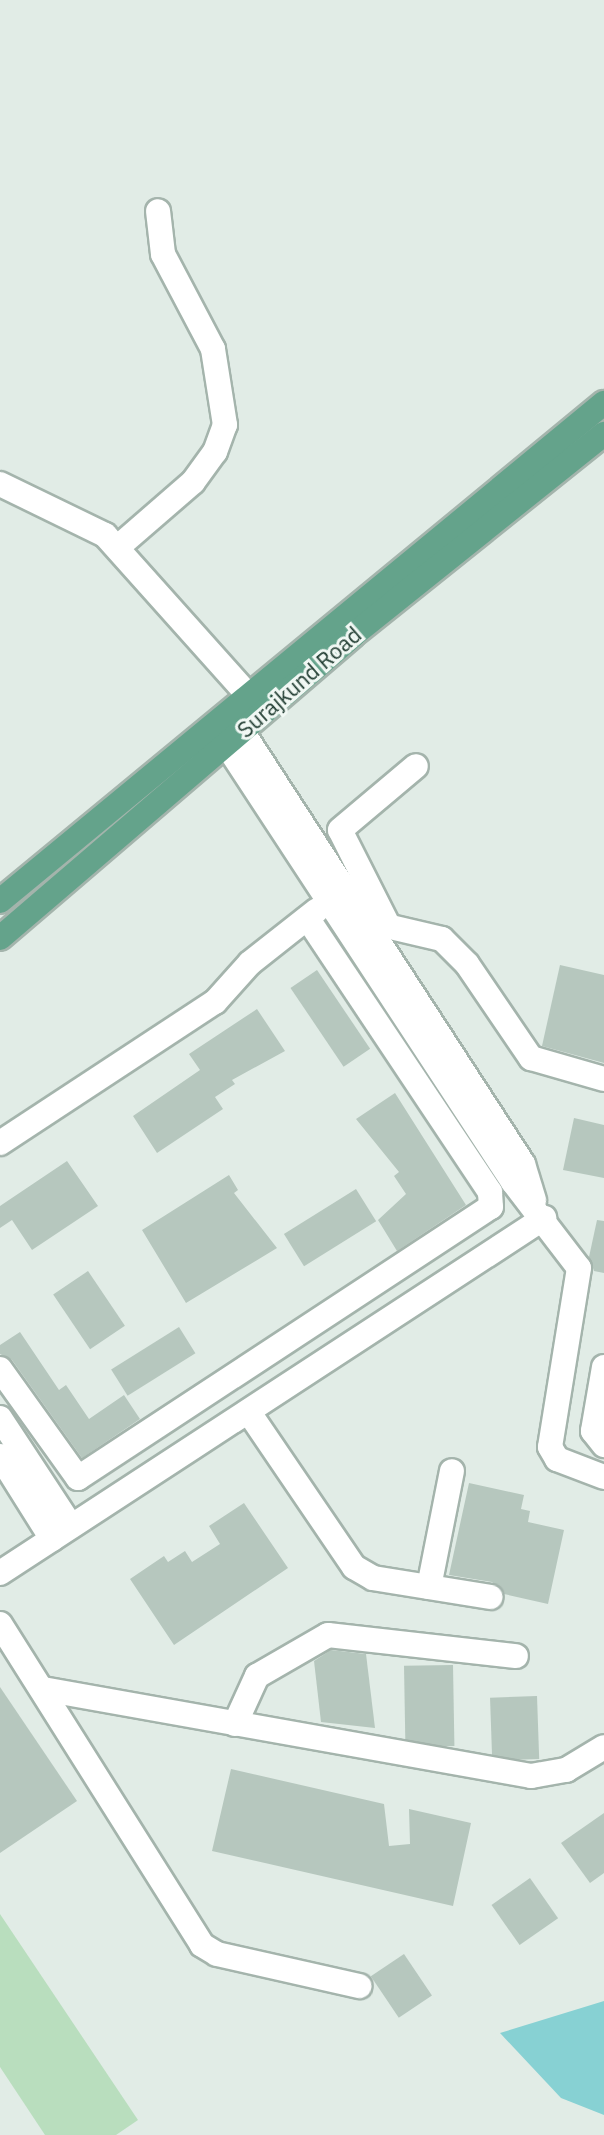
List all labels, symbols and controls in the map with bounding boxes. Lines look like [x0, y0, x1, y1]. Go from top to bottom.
street label: Surajkund Road [232, 621, 366, 743]

